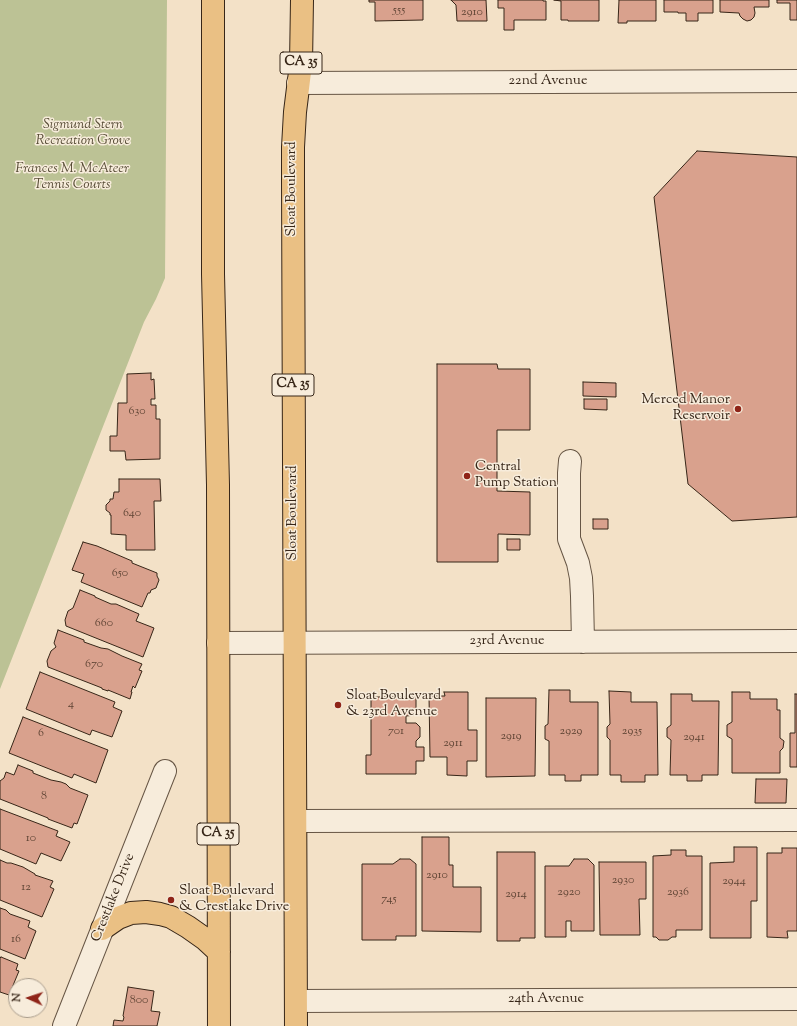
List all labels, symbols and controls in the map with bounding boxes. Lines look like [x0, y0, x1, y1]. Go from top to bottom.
house number: 555 [393, 4, 405, 18]
house number: 2910 [461, 6, 483, 20]
road number: CA 35 [280, 52, 322, 74]
street label: 22nd Avenue [509, 74, 587, 90]
park label: Sigmund Stern Recreation Grove [36, 118, 130, 150]
street label: Sloat Boulevard [285, 141, 301, 237]
park label: Frances M. McAteer Tennis Courts [15, 162, 129, 194]
road number: CA 35 [272, 374, 314, 396]
place label: Merced Manor Reservoir [641, 393, 730, 426]
marker: Merced Manor Reservoir [733, 404, 743, 414]
house number: 630 [128, 405, 146, 419]
place label: Central Pump Station [475, 460, 557, 492]
street label: Sloat Boulevard [286, 465, 302, 561]
marker: Central Pump Station [462, 471, 472, 481]
house number: 640 [123, 507, 141, 521]
house number: 650 [112, 567, 128, 581]
house number: 660 [95, 617, 113, 631]
street label: 23rd Avenue [470, 634, 544, 650]
house number: 670 [85, 658, 103, 672]
place label: Sloat Boulevard & 23rd Avenue [346, 689, 441, 722]
house number: 4 [68, 698, 74, 712]
marker: Sloat Boulevard & 23rd Avenue [333, 700, 343, 710]
house number: 701 [388, 725, 404, 739]
house number: 2929 [560, 725, 582, 739]
house number: 2935 [622, 725, 642, 739]
house number: 6 [38, 727, 44, 741]
house number: 2919 [500, 730, 522, 744]
house number: 2941 [683, 731, 705, 745]
house number: 2911 [443, 737, 463, 751]
house number: 8 [41, 790, 47, 804]
road number: CA 35 [197, 823, 239, 845]
house number: 10 [26, 832, 36, 846]
street label: Crestlake Drive [89, 851, 139, 945]
house number: 2910 [426, 869, 448, 883]
house number: 2930 [612, 874, 634, 888]
house number: 2944 [722, 875, 746, 889]
house number: 12 [21, 881, 31, 895]
place label: Sloat Boulevard & Crestlake Drive [179, 884, 289, 916]
house number: 2920 [557, 886, 581, 900]
house number: 2936 [667, 886, 689, 900]
house number: 2914 [505, 888, 527, 902]
house number: 745 [381, 893, 397, 907]
marker: Sloat Boulevard & Crestlake Drive [166, 895, 176, 905]
house number: 16 [11, 933, 21, 947]
north arrow [8, 978, 48, 1018]
street label: 24th Avenue [508, 992, 584, 1008]
text: N [9, 993, 25, 1002]
house number: 800 [130, 994, 148, 1008]

